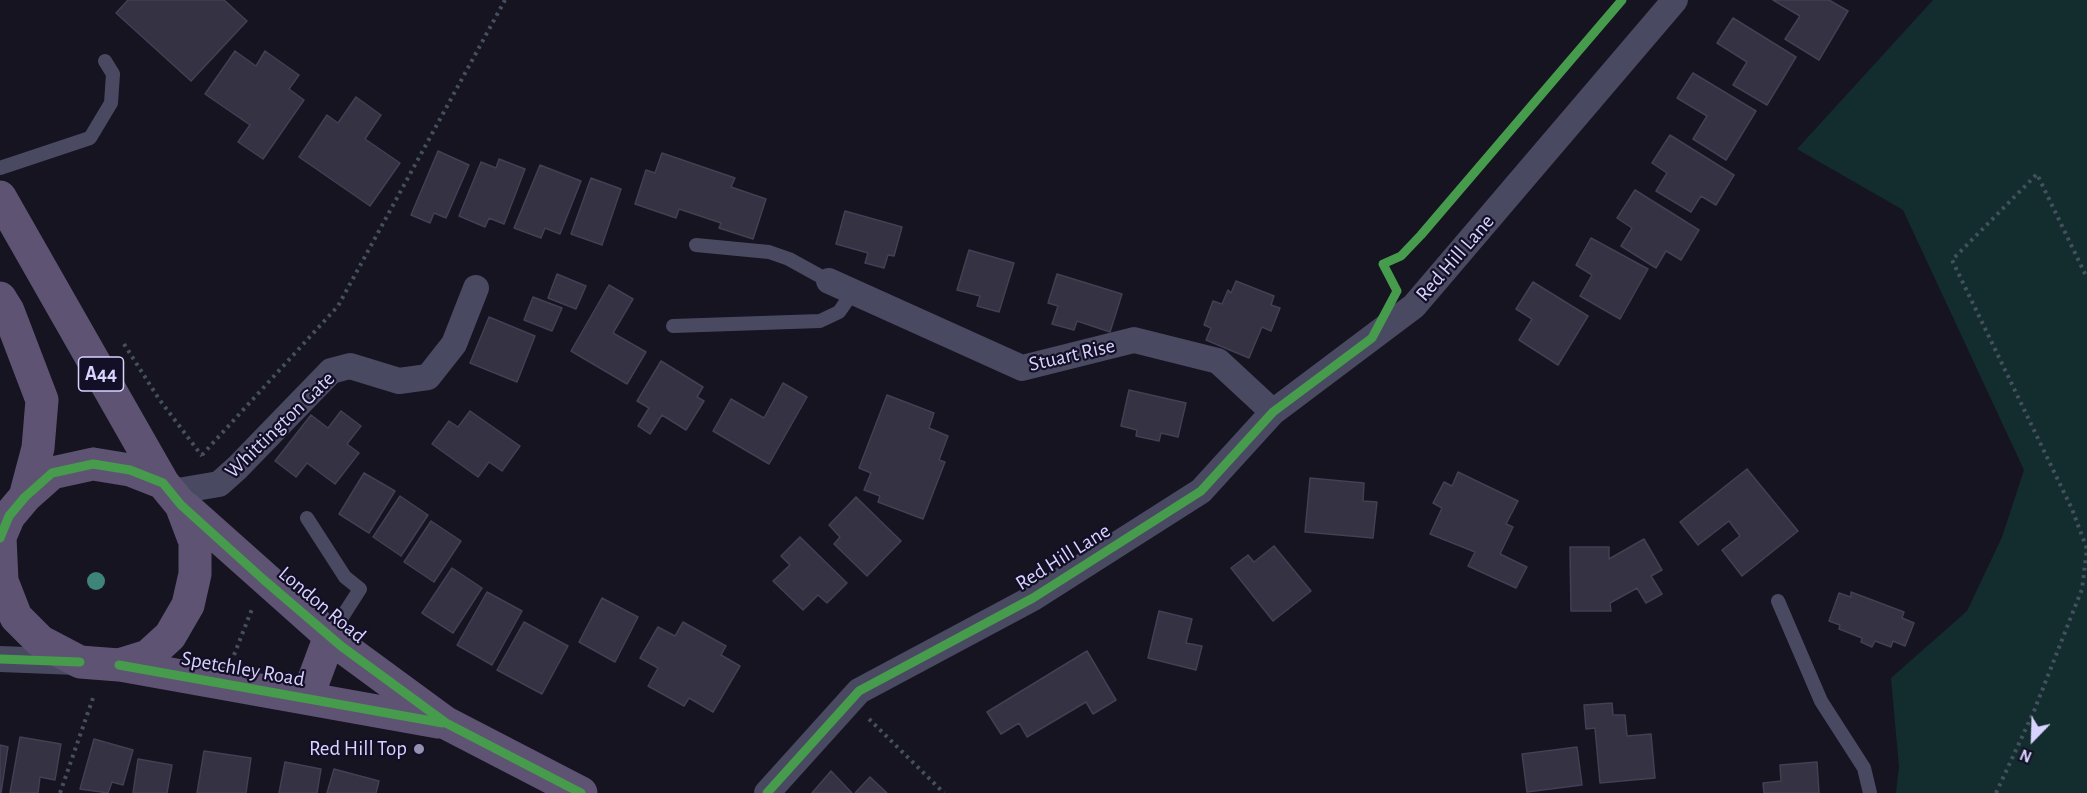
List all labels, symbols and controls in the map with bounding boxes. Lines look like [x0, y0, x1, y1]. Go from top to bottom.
street label: Red Hill Lane [1410, 209, 1500, 307]
street label: Stuart Rise [1026, 333, 1118, 377]
road number: A44 [78, 357, 124, 391]
street label: Whittington Gate [220, 366, 340, 484]
street label: Red Hill Lane [1011, 518, 1115, 596]
street label: London Road [273, 561, 371, 649]
street label: Spetchley Road [179, 646, 307, 692]
north arrow [2003, 709, 2063, 769]
place label: Red Hill Top [309, 736, 407, 762]
marker: Red Hill Top [412, 742, 426, 756]
text: N [2018, 746, 2034, 765]

